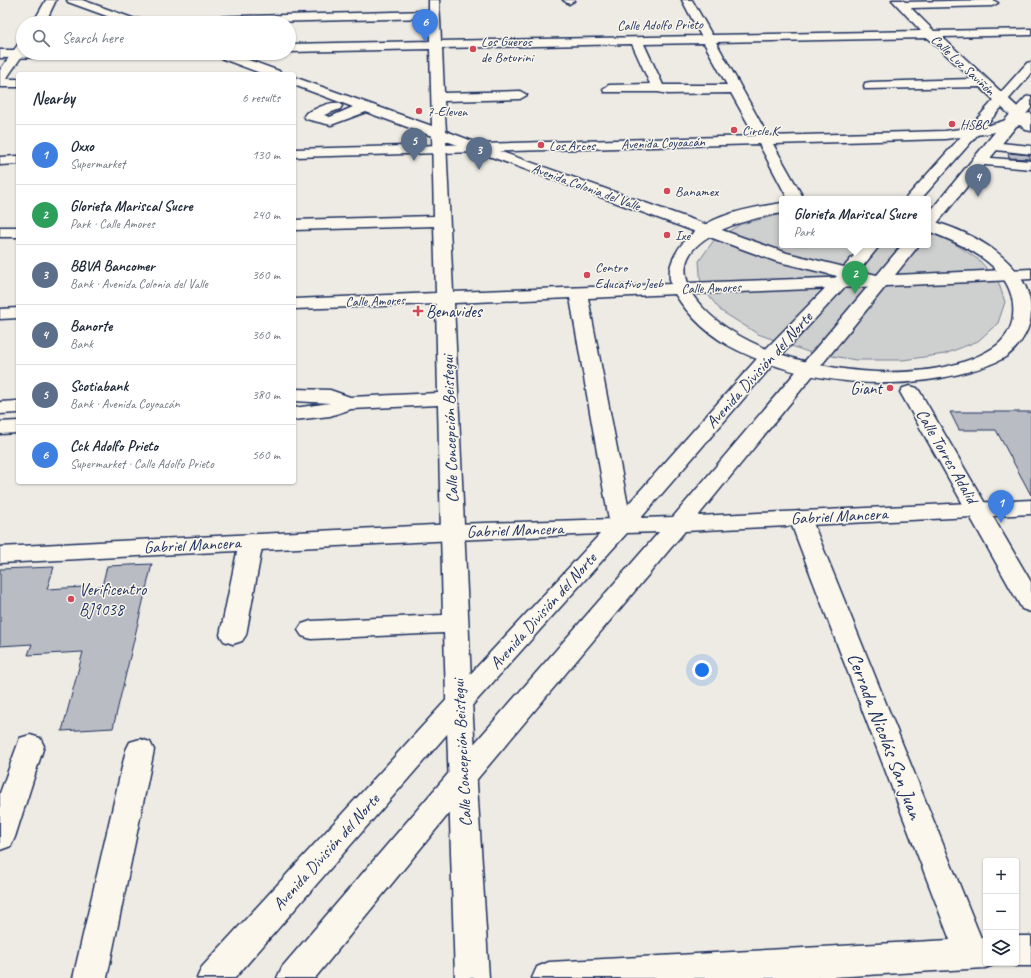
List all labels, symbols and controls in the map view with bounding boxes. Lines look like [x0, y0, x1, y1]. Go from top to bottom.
pin: 6 [412, 9, 438, 42]
search box [16, 16, 296, 60]
street label: Calle Adolfo Prieto [617, 16, 704, 34]
icon: search [30, 27, 52, 49]
text: Search here [62, 29, 123, 48]
street label: Calle Luz Saviñón [927, 31, 999, 99]
place label: Los Gueros de Boturini [481, 33, 535, 66]
marker: Los Gueros de Boturini [468, 44, 478, 54]
text: Nearby [32, 88, 75, 109]
text: 6 results [242, 90, 280, 106]
place label: 7-Eleven [427, 103, 468, 120]
marker: 7-Eleven [414, 106, 424, 116]
place label: HSBC [960, 116, 989, 133]
marker: HSBC [947, 119, 957, 129]
place label: Circle K [742, 122, 781, 139]
marker: Circle K [729, 125, 739, 135]
pin: 5 [401, 128, 427, 161]
street label: Avenida Coyoacán [621, 133, 706, 153]
text: Oxxo [70, 137, 94, 156]
pin: 3 [466, 137, 492, 170]
place label: Los Arcos [549, 137, 596, 154]
marker: Los Arcos [536, 140, 546, 150]
text: 1 [42, 147, 48, 163]
text: 130 m [252, 147, 280, 163]
text: Supermarket [70, 156, 125, 172]
street label: Avenida Colonia del Valle [529, 159, 644, 215]
pin: 4 [965, 164, 991, 197]
place label: Banamex [675, 183, 719, 200]
marker: Banamex [662, 186, 672, 196]
popup [779, 196, 931, 248]
text: Glorieta Mariscal Sucre [70, 197, 192, 216]
text: Glorieta Mariscal Sucre [794, 205, 916, 224]
text: 2 [42, 207, 48, 223]
text: 240 m [252, 207, 280, 223]
text: Park · Calle Amores [70, 216, 155, 232]
text: Park [794, 224, 814, 240]
place label: Ixe [675, 227, 692, 244]
marker: Ixe [662, 230, 672, 240]
text: BBVA Bancomer [70, 257, 155, 276]
place label: Centro Educativo Jeeb [595, 259, 664, 292]
pin: 2 [842, 261, 868, 294]
text: 3 [42, 267, 48, 283]
text: 360 m [252, 267, 280, 283]
marker: Centro Educativo Jeeb [582, 270, 592, 280]
text: Bank · Avenida Colonia del Valle [70, 276, 208, 292]
street label: Calle Amores [681, 278, 742, 298]
street label: Calle Amores [345, 291, 406, 311]
place label: Benavides [426, 301, 484, 322]
marker: Benavides [413, 306, 423, 316]
street label: Avenida División del Norte [701, 306, 818, 433]
text: Banorte [70, 317, 112, 336]
text: 4 [42, 327, 48, 343]
text: 360 m [252, 327, 280, 343]
text: Bank [70, 336, 93, 352]
street label: Calle Concepción Beistegui [437, 353, 463, 503]
text: Scotiabank [70, 377, 128, 396]
place label: Giant [850, 378, 884, 399]
marker: Giant [885, 383, 895, 393]
text: 5 [42, 387, 48, 403]
text: 380 m [252, 387, 280, 403]
text: Bank · Avenida Coyoacán [70, 396, 180, 412]
street label: Calle Torres Adalid [912, 405, 984, 510]
text: Cck Adolfo Prieto [70, 437, 158, 456]
text: 6 [42, 447, 48, 463]
text: 560 m [252, 447, 280, 463]
text: Supermarket · Calle Adolfo Prieto [70, 456, 214, 472]
pin: 1 [988, 490, 1014, 523]
street label: Gabriel Mancera [790, 503, 890, 529]
street label: Gabriel Mancera [466, 518, 566, 542]
street label: Gabriel Mancera [143, 532, 243, 558]
street label: Avenida División del Norte [485, 547, 602, 674]
place label: Verificentro BJ9038 [79, 579, 147, 620]
marker: Verificentro BJ9038 [66, 594, 76, 604]
street label: Cerrada Nicolás San Juan [842, 649, 929, 824]
your location [692, 660, 712, 680]
street label: Calle Concepción Beistegui [448, 677, 476, 827]
street label: Avenida División del Norte [268, 788, 385, 915]
map controls [983, 858, 1019, 966]
button: + [983, 858, 1019, 894]
button: − [983, 894, 1019, 930]
button: layers [983, 930, 1019, 966]

